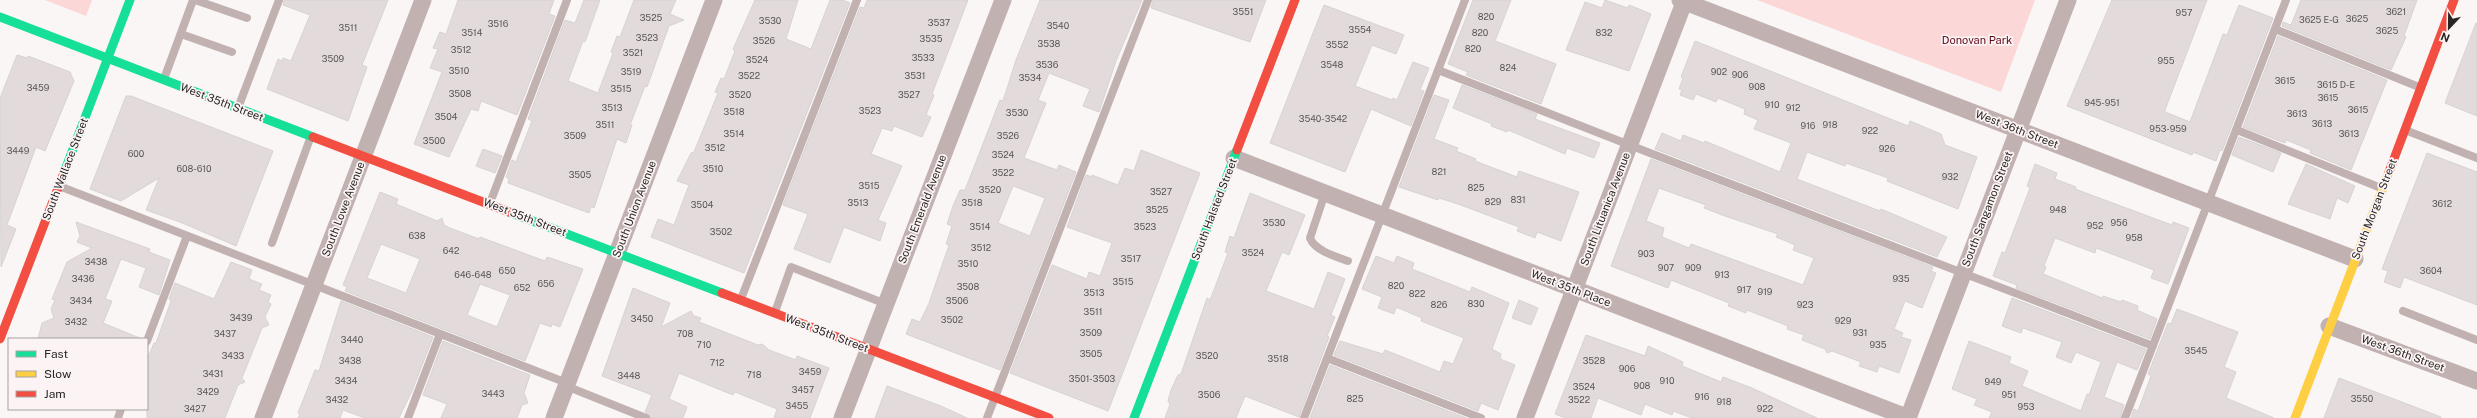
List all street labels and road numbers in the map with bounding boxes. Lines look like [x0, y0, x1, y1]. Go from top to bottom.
street label: West 35th Street [179, 81, 265, 123]
street label: West 36th Street [1974, 108, 2060, 150]
street label: South Wallace Street [40, 116, 90, 222]
street label: South Sangamon Street [1959, 150, 2015, 268]
street label: South Lituanica Avenue [1578, 151, 1632, 267]
street label: South Emerald Avenue [896, 153, 948, 265]
street label: South Halsted Street [1189, 156, 1239, 262]
street label: South Morgan Street [2349, 157, 2399, 261]
street label: South Union Avenue [610, 159, 658, 259]
street label: South Lowe Avenue [319, 160, 367, 258]
street label: West 35th Street [482, 196, 568, 238]
street label: West 35th Place [1529, 267, 1613, 309]
street label: West 35th Street [784, 312, 870, 354]
street label: West 36th Street [2360, 332, 2446, 374]

